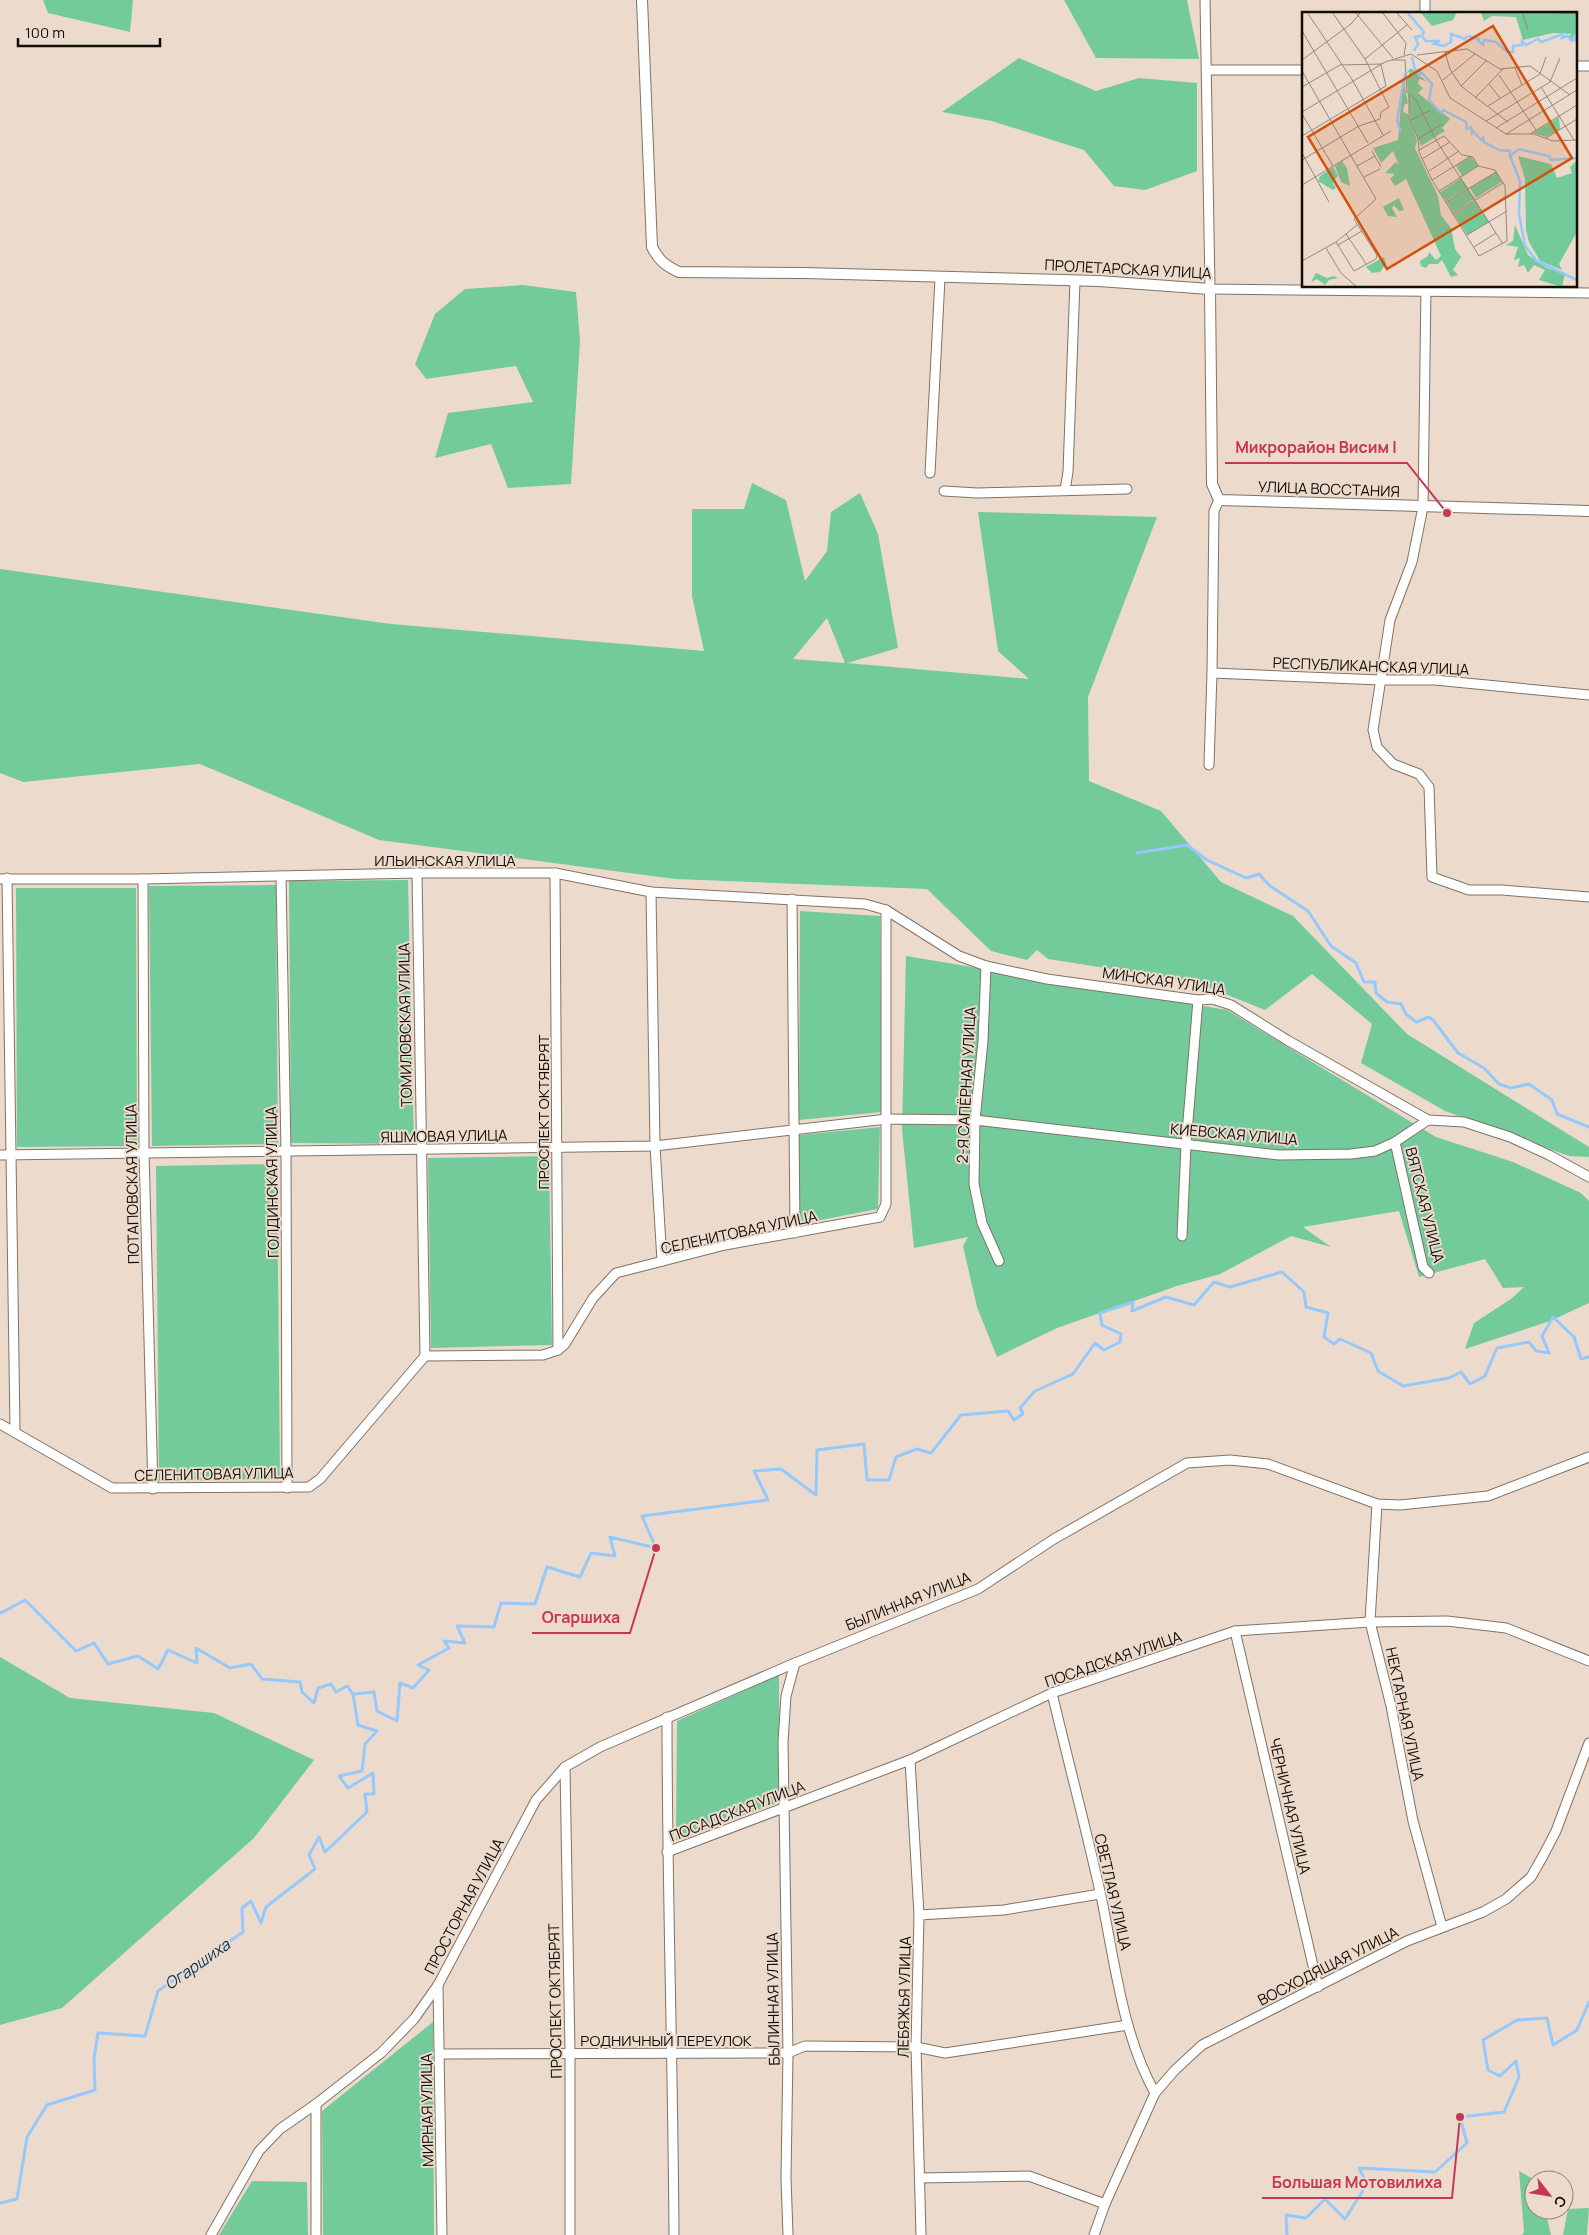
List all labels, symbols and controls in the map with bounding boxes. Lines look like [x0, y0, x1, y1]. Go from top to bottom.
inset map [1302, 12, 1576, 288]
scale bar [18, 15, 160, 47]
text: 100 m [25, 22, 65, 43]
street label: ПРОЛЕТАРСКАЯ УЛИЦА [1044, 254, 1212, 284]
callout: Микрорайон Висим I [1225, 432, 1407, 463]
text: Микрорайон Висим I [1235, 436, 1397, 458]
street label: УЛИЦА ВОССТАНИЯ [1258, 476, 1400, 502]
street label: РЕСПУБЛИКАНСКАЯ УЛИЦА [1272, 652, 1470, 680]
street label: ИЛЬИНСКАЯ УЛИЦА [374, 850, 516, 871]
street label: ТОМИЛОВСКАЯ УЛИЦА [393, 942, 417, 1107]
street label: МИНСКАЯ УЛИЦА [1101, 962, 1227, 1000]
street label: 2-Я САПЁРНАЯ УЛИЦА [951, 1006, 981, 1164]
street label: ПРОСПЕКТ ОКТЯБРЯТ [533, 1034, 554, 1190]
street label: ПОТАПОВСКАЯ УЛИЦА [120, 1103, 144, 1264]
street label: ГОЛДИНСКАЯ УЛИЦА [260, 1106, 284, 1258]
street label: КИЕВСКАЯ УЛИЦА [1169, 1118, 1299, 1150]
street label: ЯШМОВАЯ УЛИЦА [380, 1124, 508, 1148]
street label: ВЯТСКАЯ УЛИЦА [1400, 1145, 1450, 1266]
street label: СЕЛЕНИТОВАЯ УЛИЦА [659, 1205, 819, 1259]
street label: СЕЛЕНИТОВАЯ УЛИЦА [134, 1462, 294, 1486]
street label: БЫЛИННАЯ УЛИЦА [842, 1566, 974, 1636]
callout: Огаршиха [532, 1602, 630, 1633]
text: Огаршиха [542, 1606, 620, 1628]
street label: ПОСАДСКАЯ УЛИЦА [1042, 1626, 1185, 1692]
street label: НЕКТАРНАЯ УЛИЦА [1381, 1645, 1430, 1783]
street label: ЧЕРНИЧНАЯ УЛИЦА [1264, 1736, 1316, 1877]
street label: ПОСАДСКАЯ УЛИЦА [666, 1775, 808, 1847]
street label: СВЕТЛАЯ УЛИЦА [1089, 1832, 1137, 1953]
street label: ПРОСТОРНАЯ УЛИЦА [419, 1834, 509, 1978]
street label: ВОСХОДЯЩАЯ УЛИЦА [1254, 1921, 1402, 2011]
street label: ПРОСПЕКТ ОКТЯБРЯТ [543, 1923, 567, 2079]
street label: БЫЛИННАЯ УЛИЦА [761, 1932, 785, 2066]
water label: Огаршиха [160, 1933, 235, 1995]
street label: ЛЕБЯЖЬЯ УЛИЦА [892, 1935, 916, 2058]
street label: РОДНИЧНЫЙ ПЕРЕУЛОК [580, 2030, 752, 2051]
street label: МИРНАЯ УЛИЦА [416, 2053, 438, 2167]
callout: Большая Мотовилиха [1262, 2167, 1452, 2198]
north arrow [1524, 2170, 1574, 2220]
text: Большая Мотовилиха [1272, 2171, 1442, 2193]
text: С [1550, 2193, 1571, 2211]

